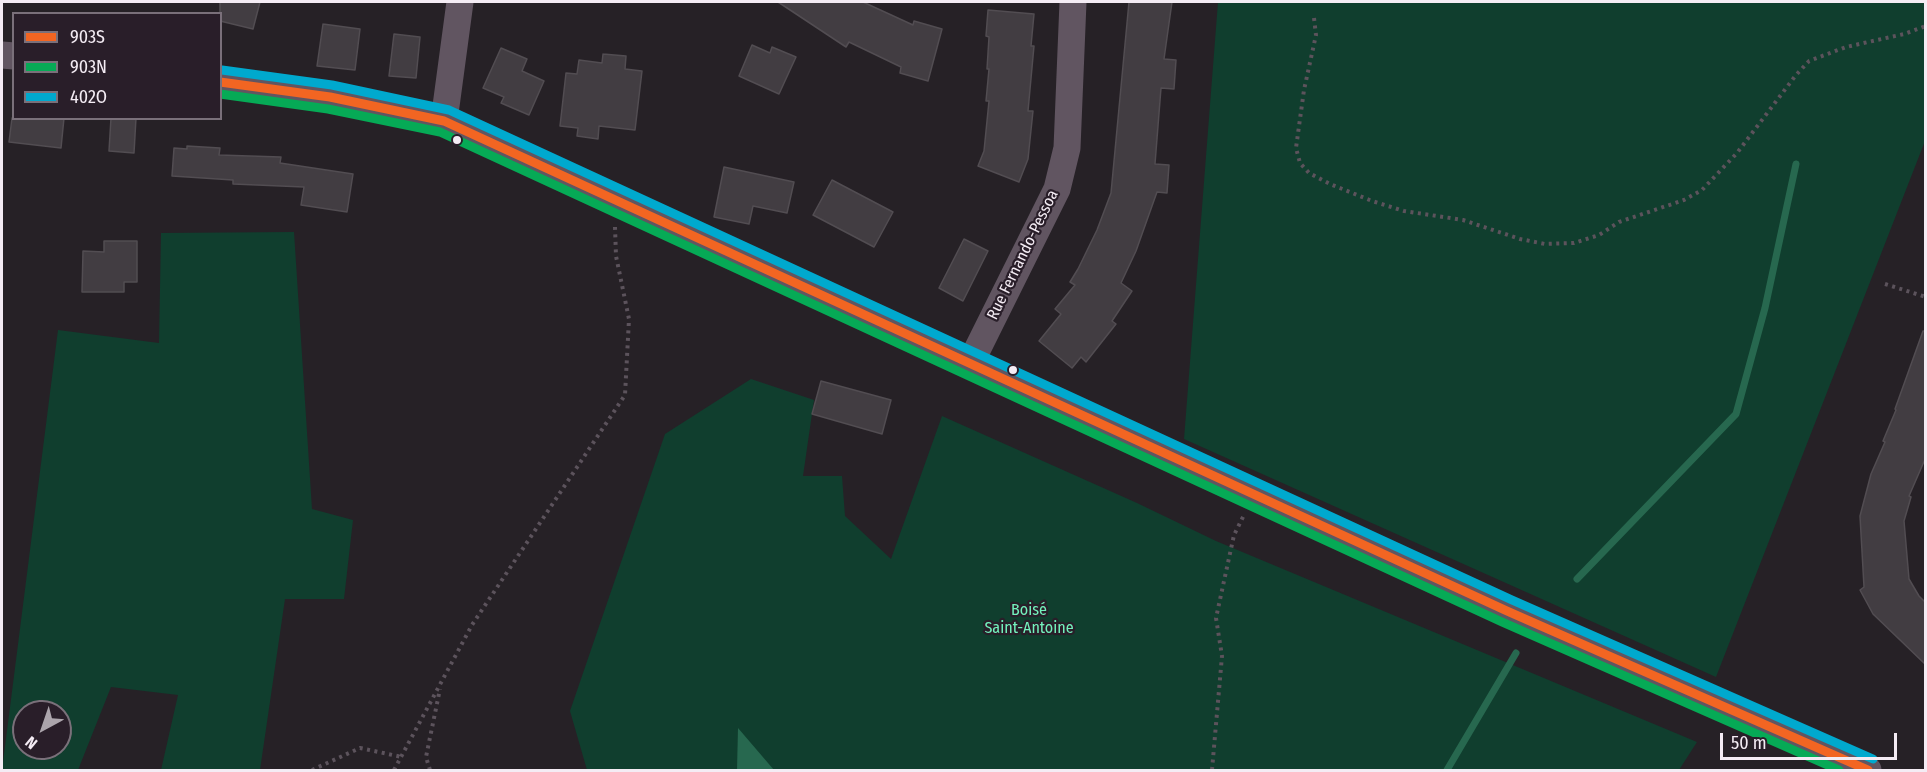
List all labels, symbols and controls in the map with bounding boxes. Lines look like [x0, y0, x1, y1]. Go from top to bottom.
legend [12, 12, 222, 120]
text: 903S [70, 26, 105, 48]
text: 903N [70, 56, 107, 78]
text: 402O [70, 86, 107, 108]
unlabelled marker [451, 134, 463, 146]
street label: Rue Fernando-Pessoa [983, 187, 1063, 323]
unlabelled marker [1007, 364, 1019, 376]
park label: Boisé Saint-Antoine [984, 601, 1074, 639]
north arrow [12, 700, 72, 760]
scale bar [1723, 721, 1900, 759]
text: N [22, 732, 41, 753]
text: 50 m [1731, 732, 1767, 754]

